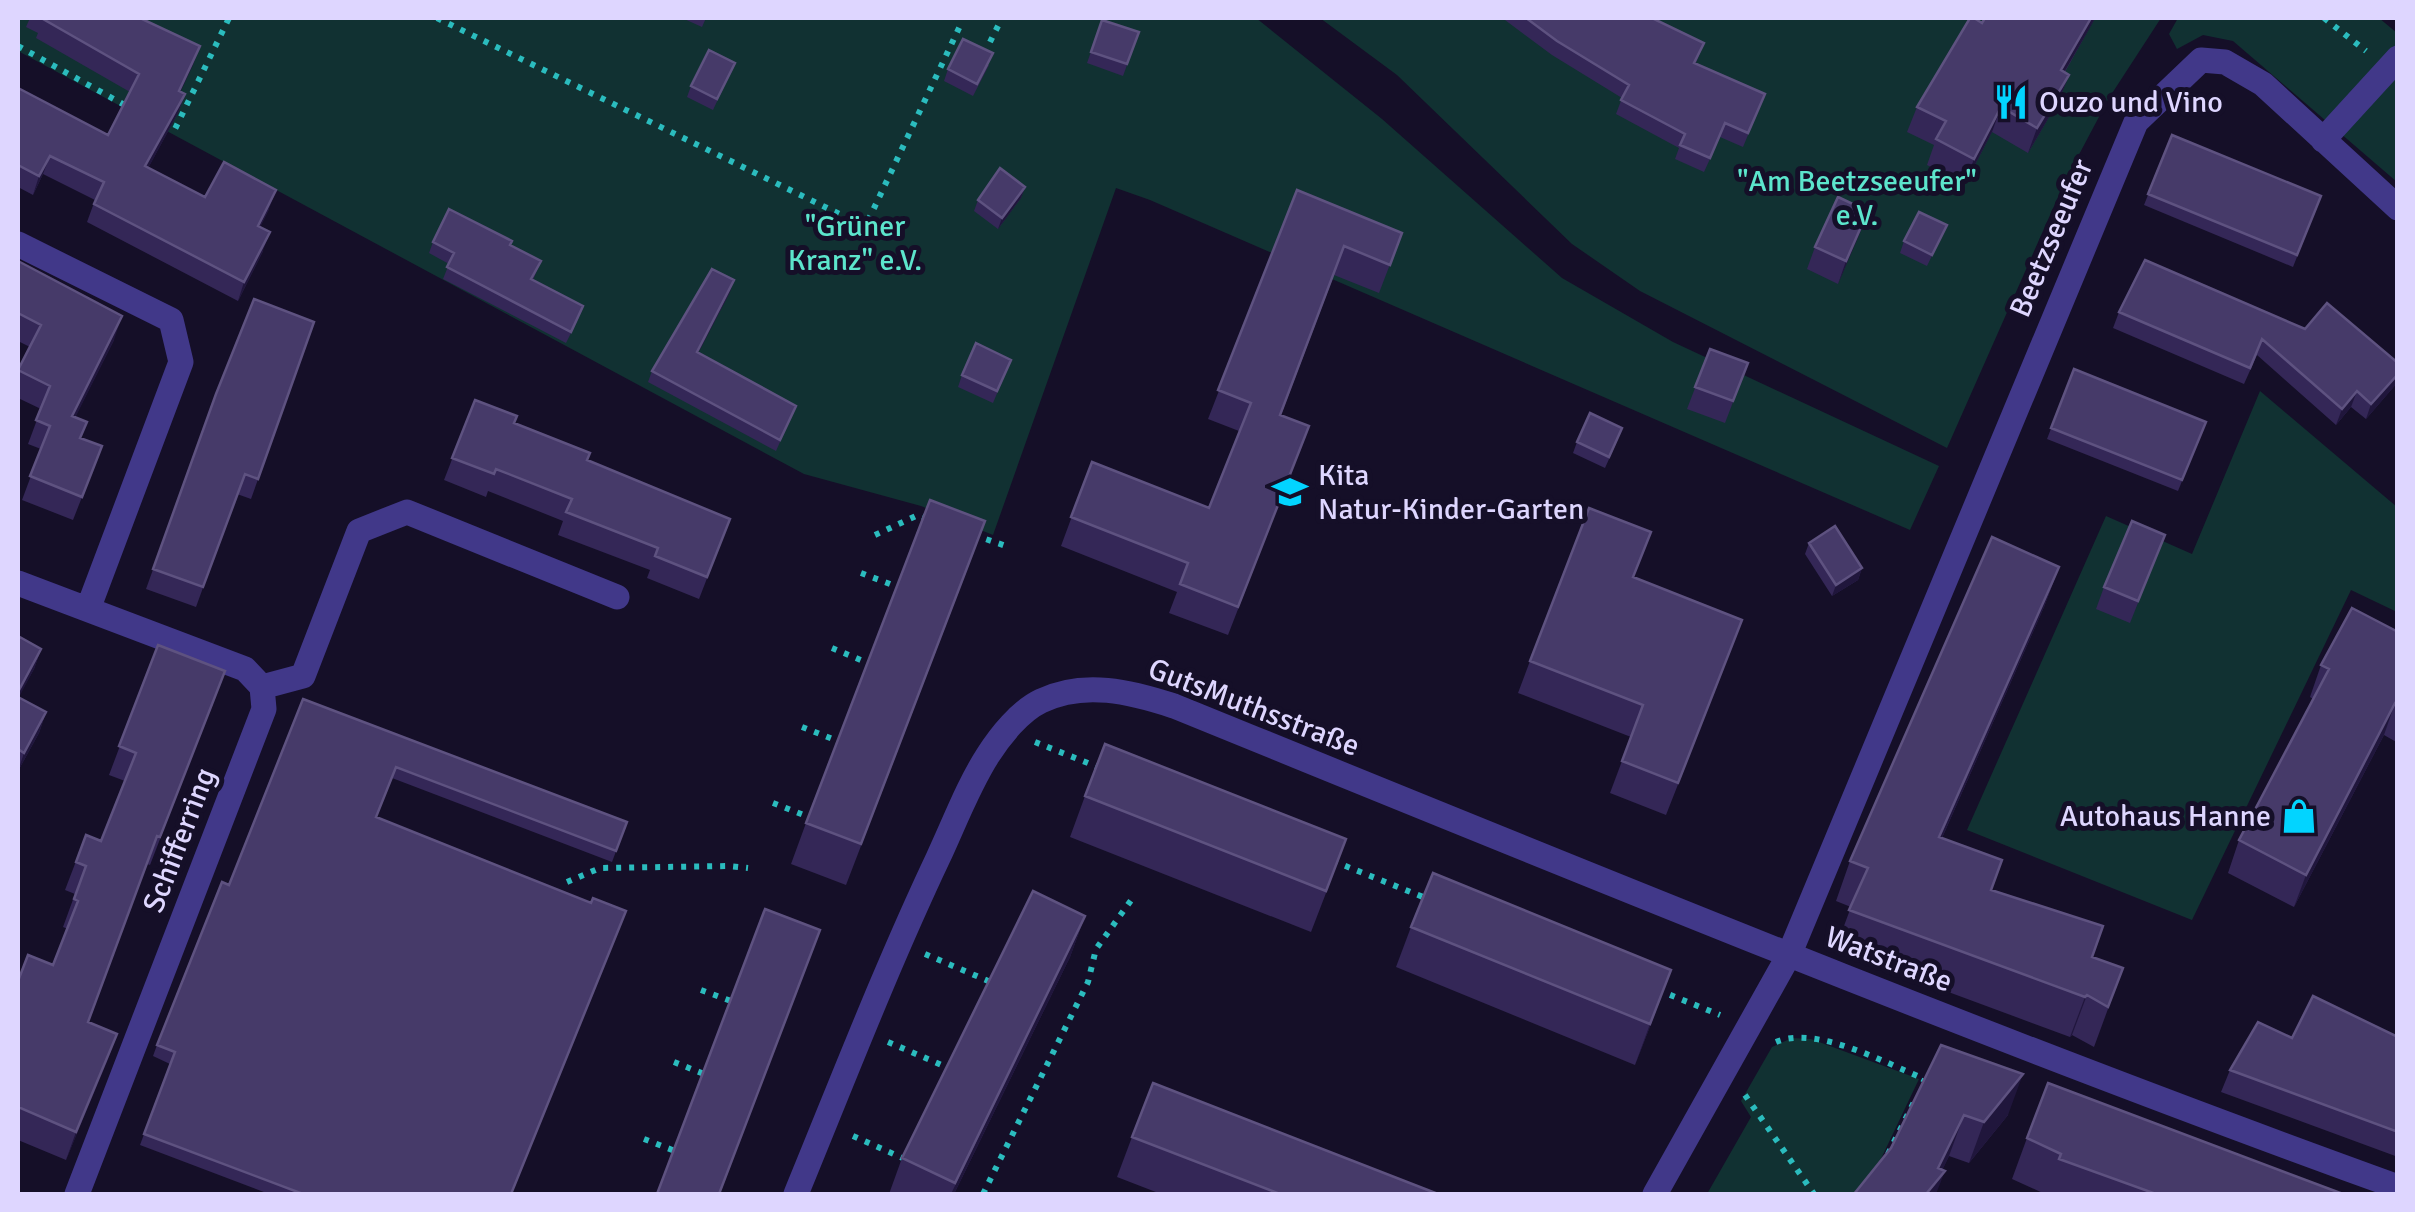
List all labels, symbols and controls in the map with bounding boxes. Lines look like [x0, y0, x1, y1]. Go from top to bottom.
restaurant icon: Ouzo und Vino [1992, 83, 2030, 121]
place label: Ouzo und Vino [2039, 84, 2223, 121]
street label: Beetzseeufer [2002, 154, 2101, 323]
park label: "Am Beetzseeufer" e.V. [1737, 163, 1977, 234]
park label: "Grüner Kranz" e.V. [788, 208, 922, 279]
place label: Kita Natur-Kinder-Garten [1318, 457, 1584, 528]
school or university icon: Kita Natur-Kinder-Garten [1271, 473, 1309, 511]
street label: GutsMuthsstraße [1143, 650, 1365, 765]
street label: Schifferring [135, 763, 224, 918]
shop icon: Autohaus Hanne [2280, 797, 2318, 835]
place label: Autohaus Hanne [2060, 798, 2271, 835]
street label: Watstraße [1820, 918, 1958, 1001]

